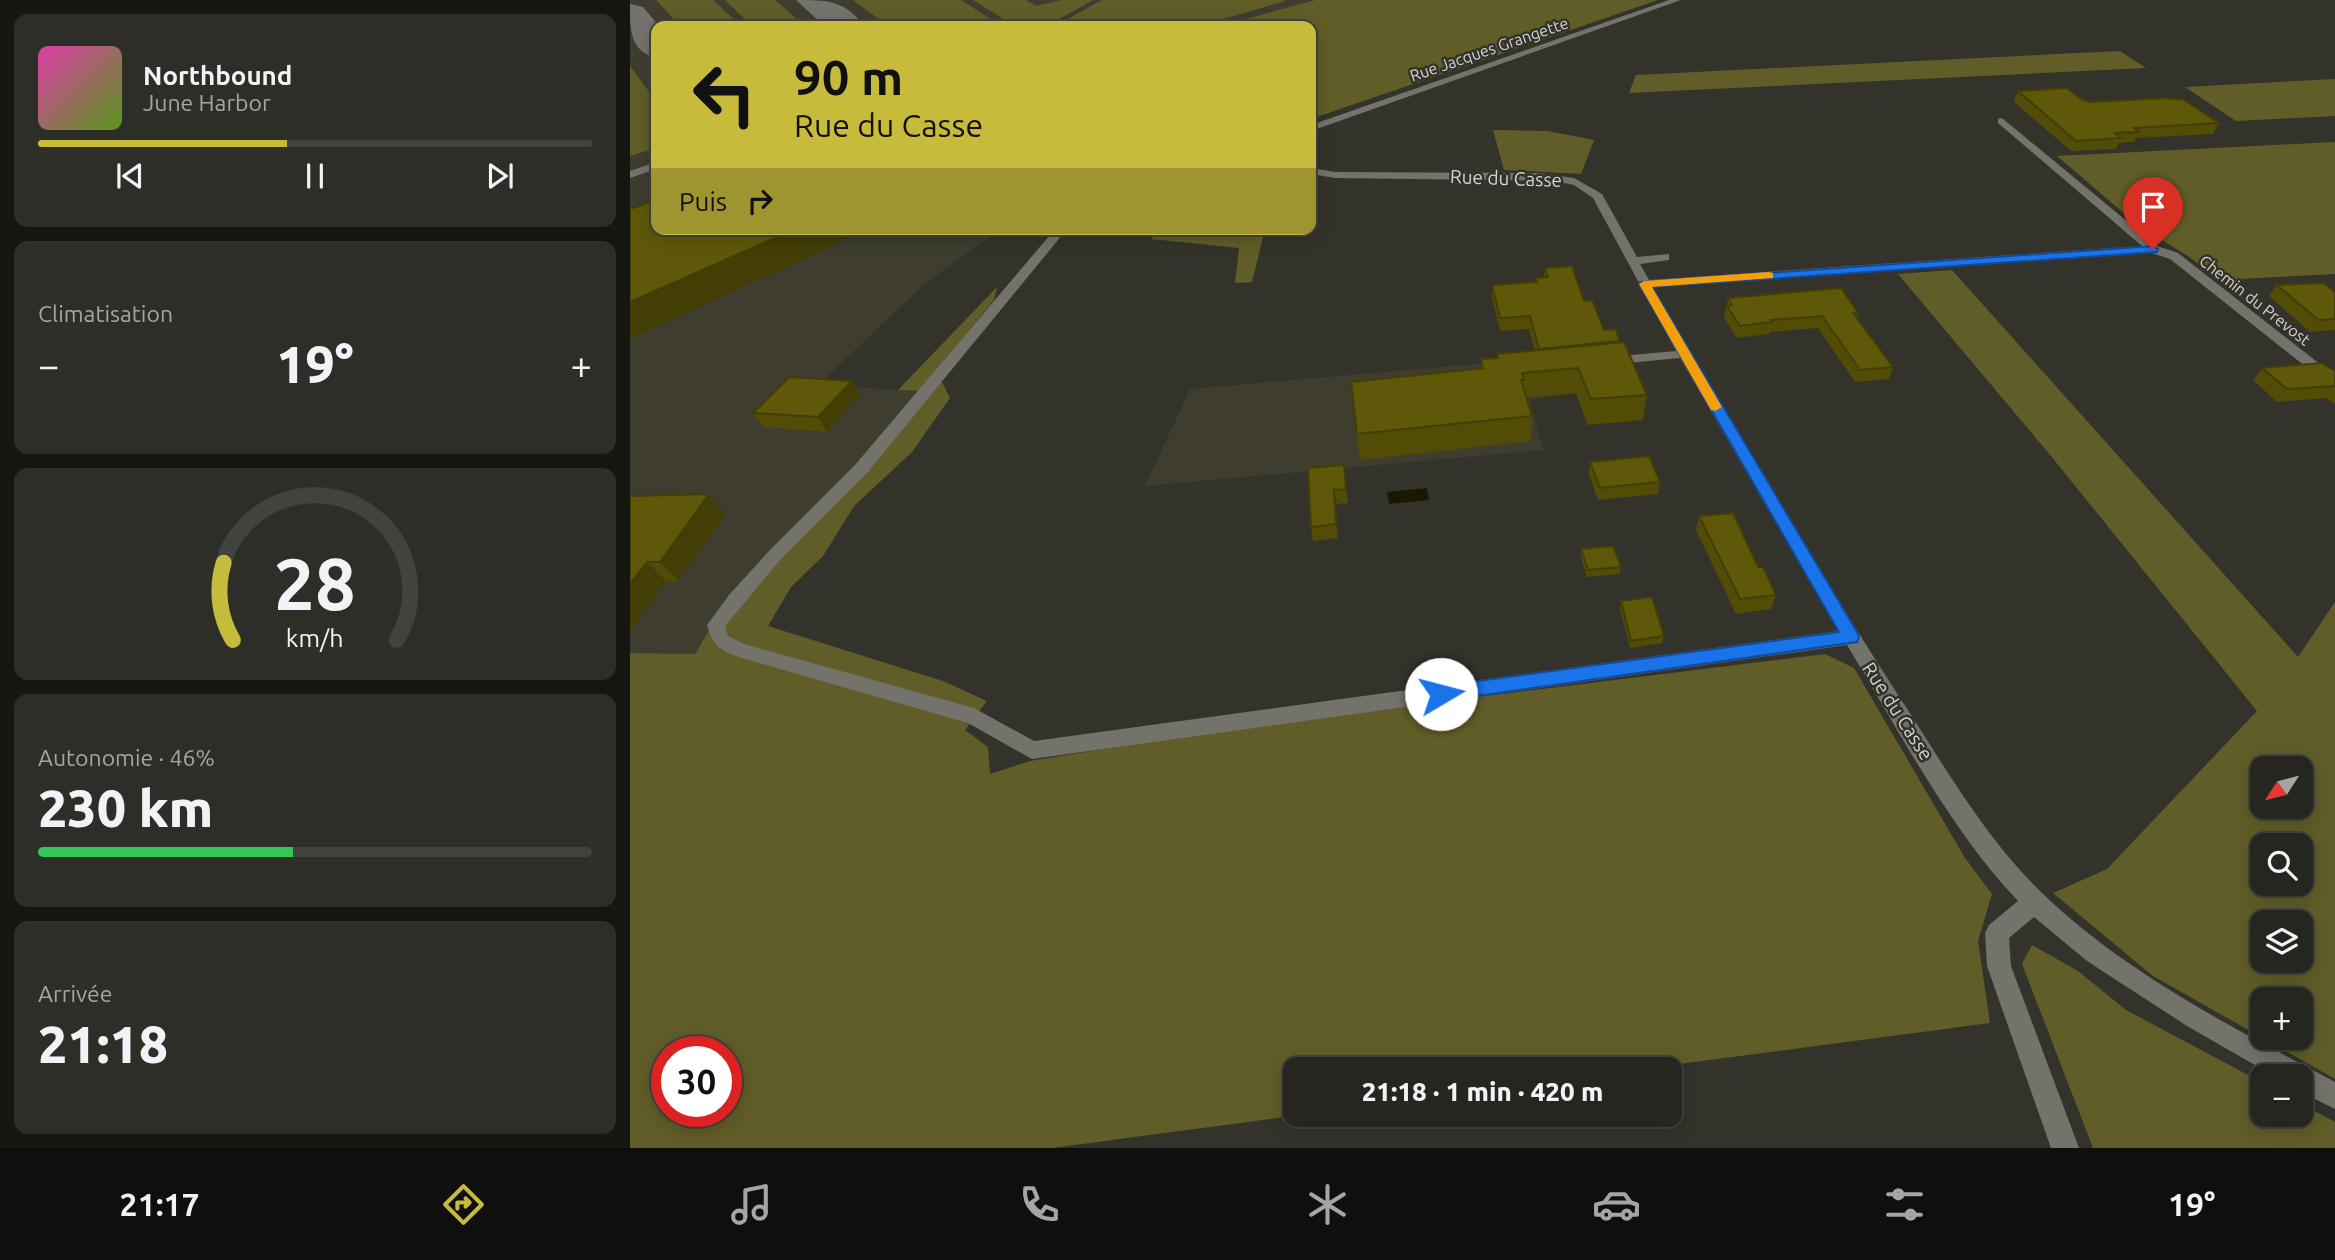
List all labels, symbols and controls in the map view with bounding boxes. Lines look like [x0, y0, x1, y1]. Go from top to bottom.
street label: Rue Jacques Grangette [1407, 13, 1571, 85]
icon: left [679, 49, 770, 140]
text: 90 m [794, 49, 903, 104]
text: Northbound [143, 61, 292, 90]
text: June Harbor [143, 90, 271, 115]
text: Rue du Casse [794, 107, 983, 143]
icon: previous [111, 157, 149, 195]
icon: pause [296, 157, 334, 195]
icon: next [481, 157, 519, 195]
street label: Rue du Casse [1450, 165, 1562, 191]
pin [2123, 177, 2183, 249]
icon: right [741, 182, 779, 220]
text: Puis [679, 187, 727, 216]
icon: arrive [2134, 188, 2172, 226]
street label: Chemin du Prevost [2196, 251, 2314, 349]
text: Climatisation [38, 301, 173, 326]
text: 19° [276, 335, 354, 393]
text: − [38, 344, 59, 386]
text: + [571, 344, 592, 386]
text: 28 [274, 542, 356, 624]
text: km/h [286, 624, 344, 652]
position arrow [1404, 657, 1478, 731]
street label: Rue du Casse [1858, 658, 1938, 764]
text: Autonomie · 46% [38, 745, 215, 770]
north arrow [2250, 756, 2314, 819]
map controls [2250, 756, 2313, 1127]
text: 230 km [38, 779, 213, 837]
button: search [2250, 833, 2313, 896]
button: layers [2250, 910, 2313, 973]
text: Arrivée [38, 981, 113, 1006]
button: + [2250, 987, 2313, 1050]
text: 21:18 [38, 1015, 168, 1073]
speed limit sign: 30 [651, 1036, 742, 1127]
button: − [2250, 1064, 2313, 1127]
text: 21:18 · 1 min · 420 m [1362, 1077, 1603, 1106]
icon: directions [439, 1180, 488, 1229]
icon: music [727, 1180, 776, 1229]
icon: phone [1015, 1180, 1064, 1229]
icon: climate [1303, 1180, 1352, 1229]
icon: car [1592, 1180, 1641, 1229]
icon: filters [1880, 1180, 1929, 1229]
text: 21:17 [120, 1186, 200, 1222]
text: 19° [2168, 1186, 2215, 1222]

